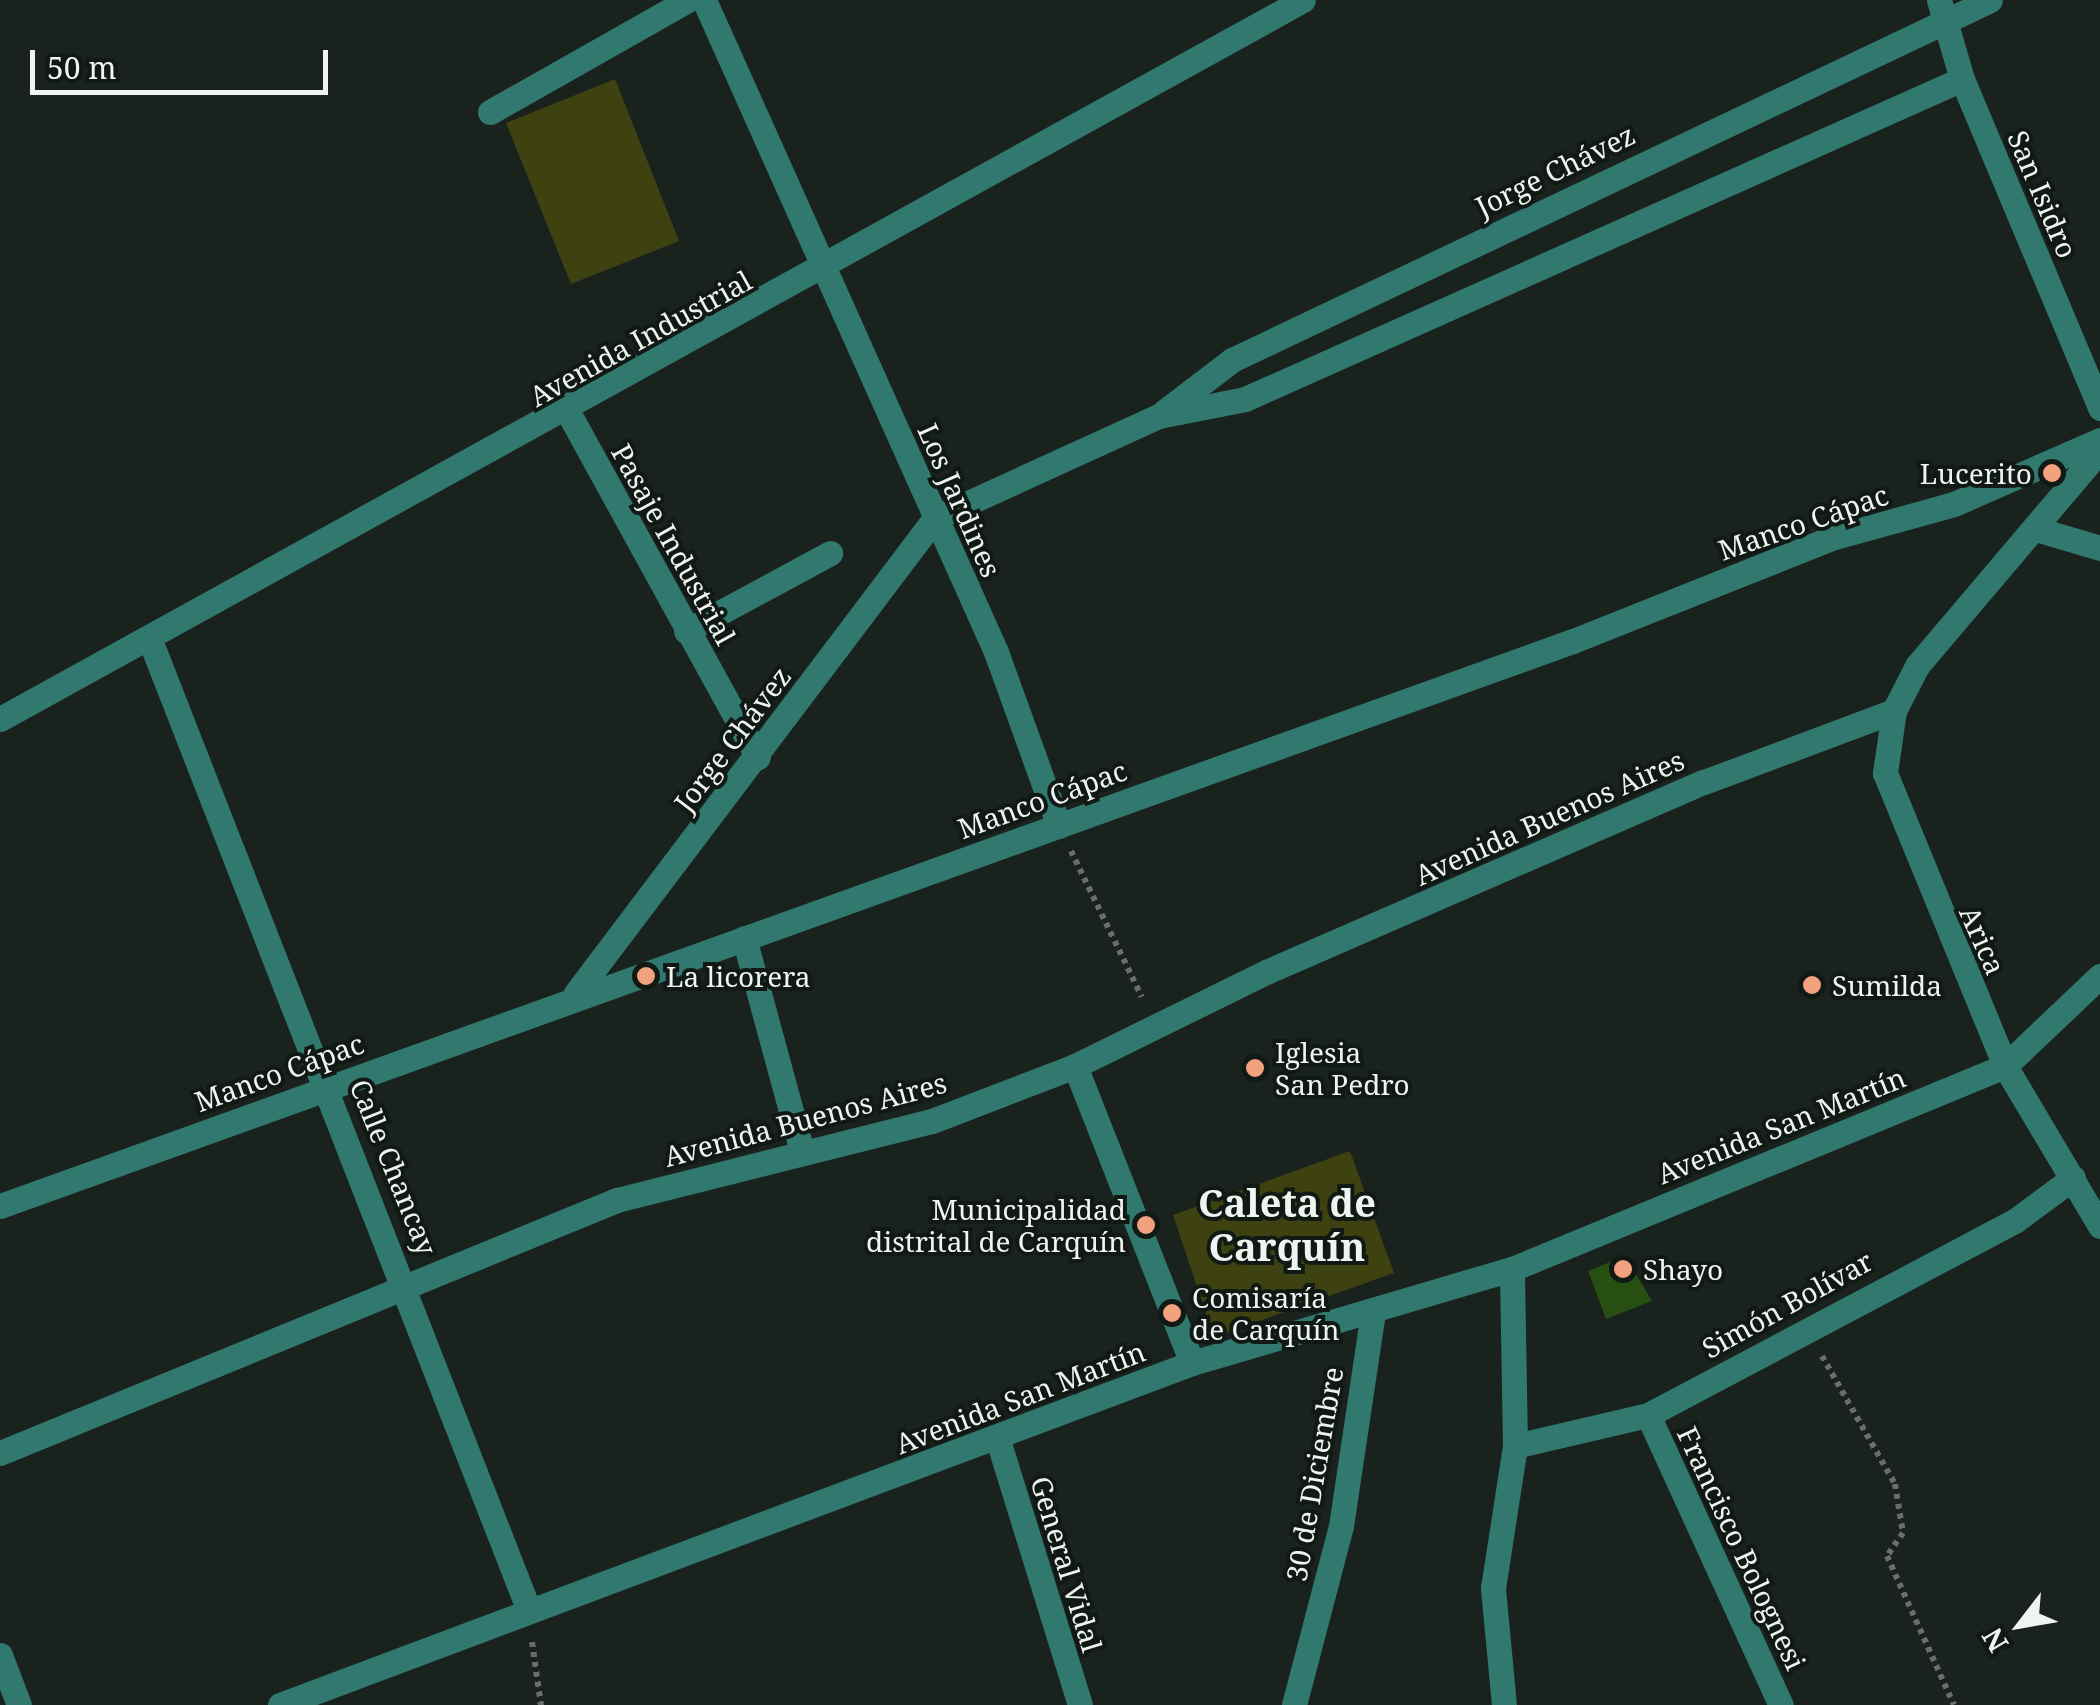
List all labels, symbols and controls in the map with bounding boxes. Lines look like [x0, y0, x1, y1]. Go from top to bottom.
scale bar [35, 30, 332, 92]
text: 50 m [47, 47, 117, 88]
street label: Jorge Chávez [1470, 117, 1640, 223]
street label: San Isidro [2001, 125, 2085, 263]
street label: Avenida Industrial [523, 263, 757, 413]
street label: Los Jardines [911, 418, 1009, 582]
street label: Pasaje Industrial [605, 438, 743, 650]
place label: Lucerito [1920, 456, 2032, 490]
marker: Lucerito [2041, 462, 2063, 484]
street label: Manco Cápac [1714, 477, 1892, 567]
street label: Jorge Chávez [667, 660, 797, 818]
street label: Avenida Buenos Aires [1409, 742, 1689, 892]
street label: Manco Cápac [953, 753, 1131, 845]
street label: Arica [1953, 901, 2013, 979]
place label: La licorera [666, 959, 811, 993]
marker: La licorera [635, 965, 657, 987]
place label: Sumilda [1832, 968, 1942, 1002]
marker: Sumilda [1801, 974, 1823, 996]
street label: Manco Cápac [190, 1026, 368, 1118]
place label: Iglesia San Pedro [1275, 1035, 1410, 1101]
marker: Iglesia San Pedro [1244, 1057, 1266, 1079]
street label: Avenida San Martín [1652, 1060, 1910, 1190]
street label: Avenida Buenos Aires [660, 1065, 950, 1173]
street label: Calle Chancay [344, 1074, 444, 1260]
district label: Caleta de Carquín [1198, 1180, 1376, 1270]
place label: Municipalidad distrital de Carquín [866, 1192, 1126, 1258]
marker: Municipalidad distrital de Carquín [1135, 1214, 1157, 1236]
street label: Simón Bolívar [1696, 1243, 1878, 1365]
place label: Shayo [1643, 1252, 1723, 1286]
marker: Shayo [1612, 1258, 1634, 1280]
place label: Comisaría de Carquín [1192, 1280, 1340, 1346]
marker: Comisaría de Carquín [1161, 1302, 1183, 1324]
street label: Avenida San Martín [890, 1334, 1150, 1460]
street label: 30 de Diciembre [1279, 1364, 1349, 1584]
street label: Francisco Bolognesi [1671, 1421, 1813, 1675]
street label: General Vidal [1024, 1472, 1110, 1656]
north arrow [1970, 1575, 2070, 1675]
text: N [1972, 1621, 2016, 1660]

